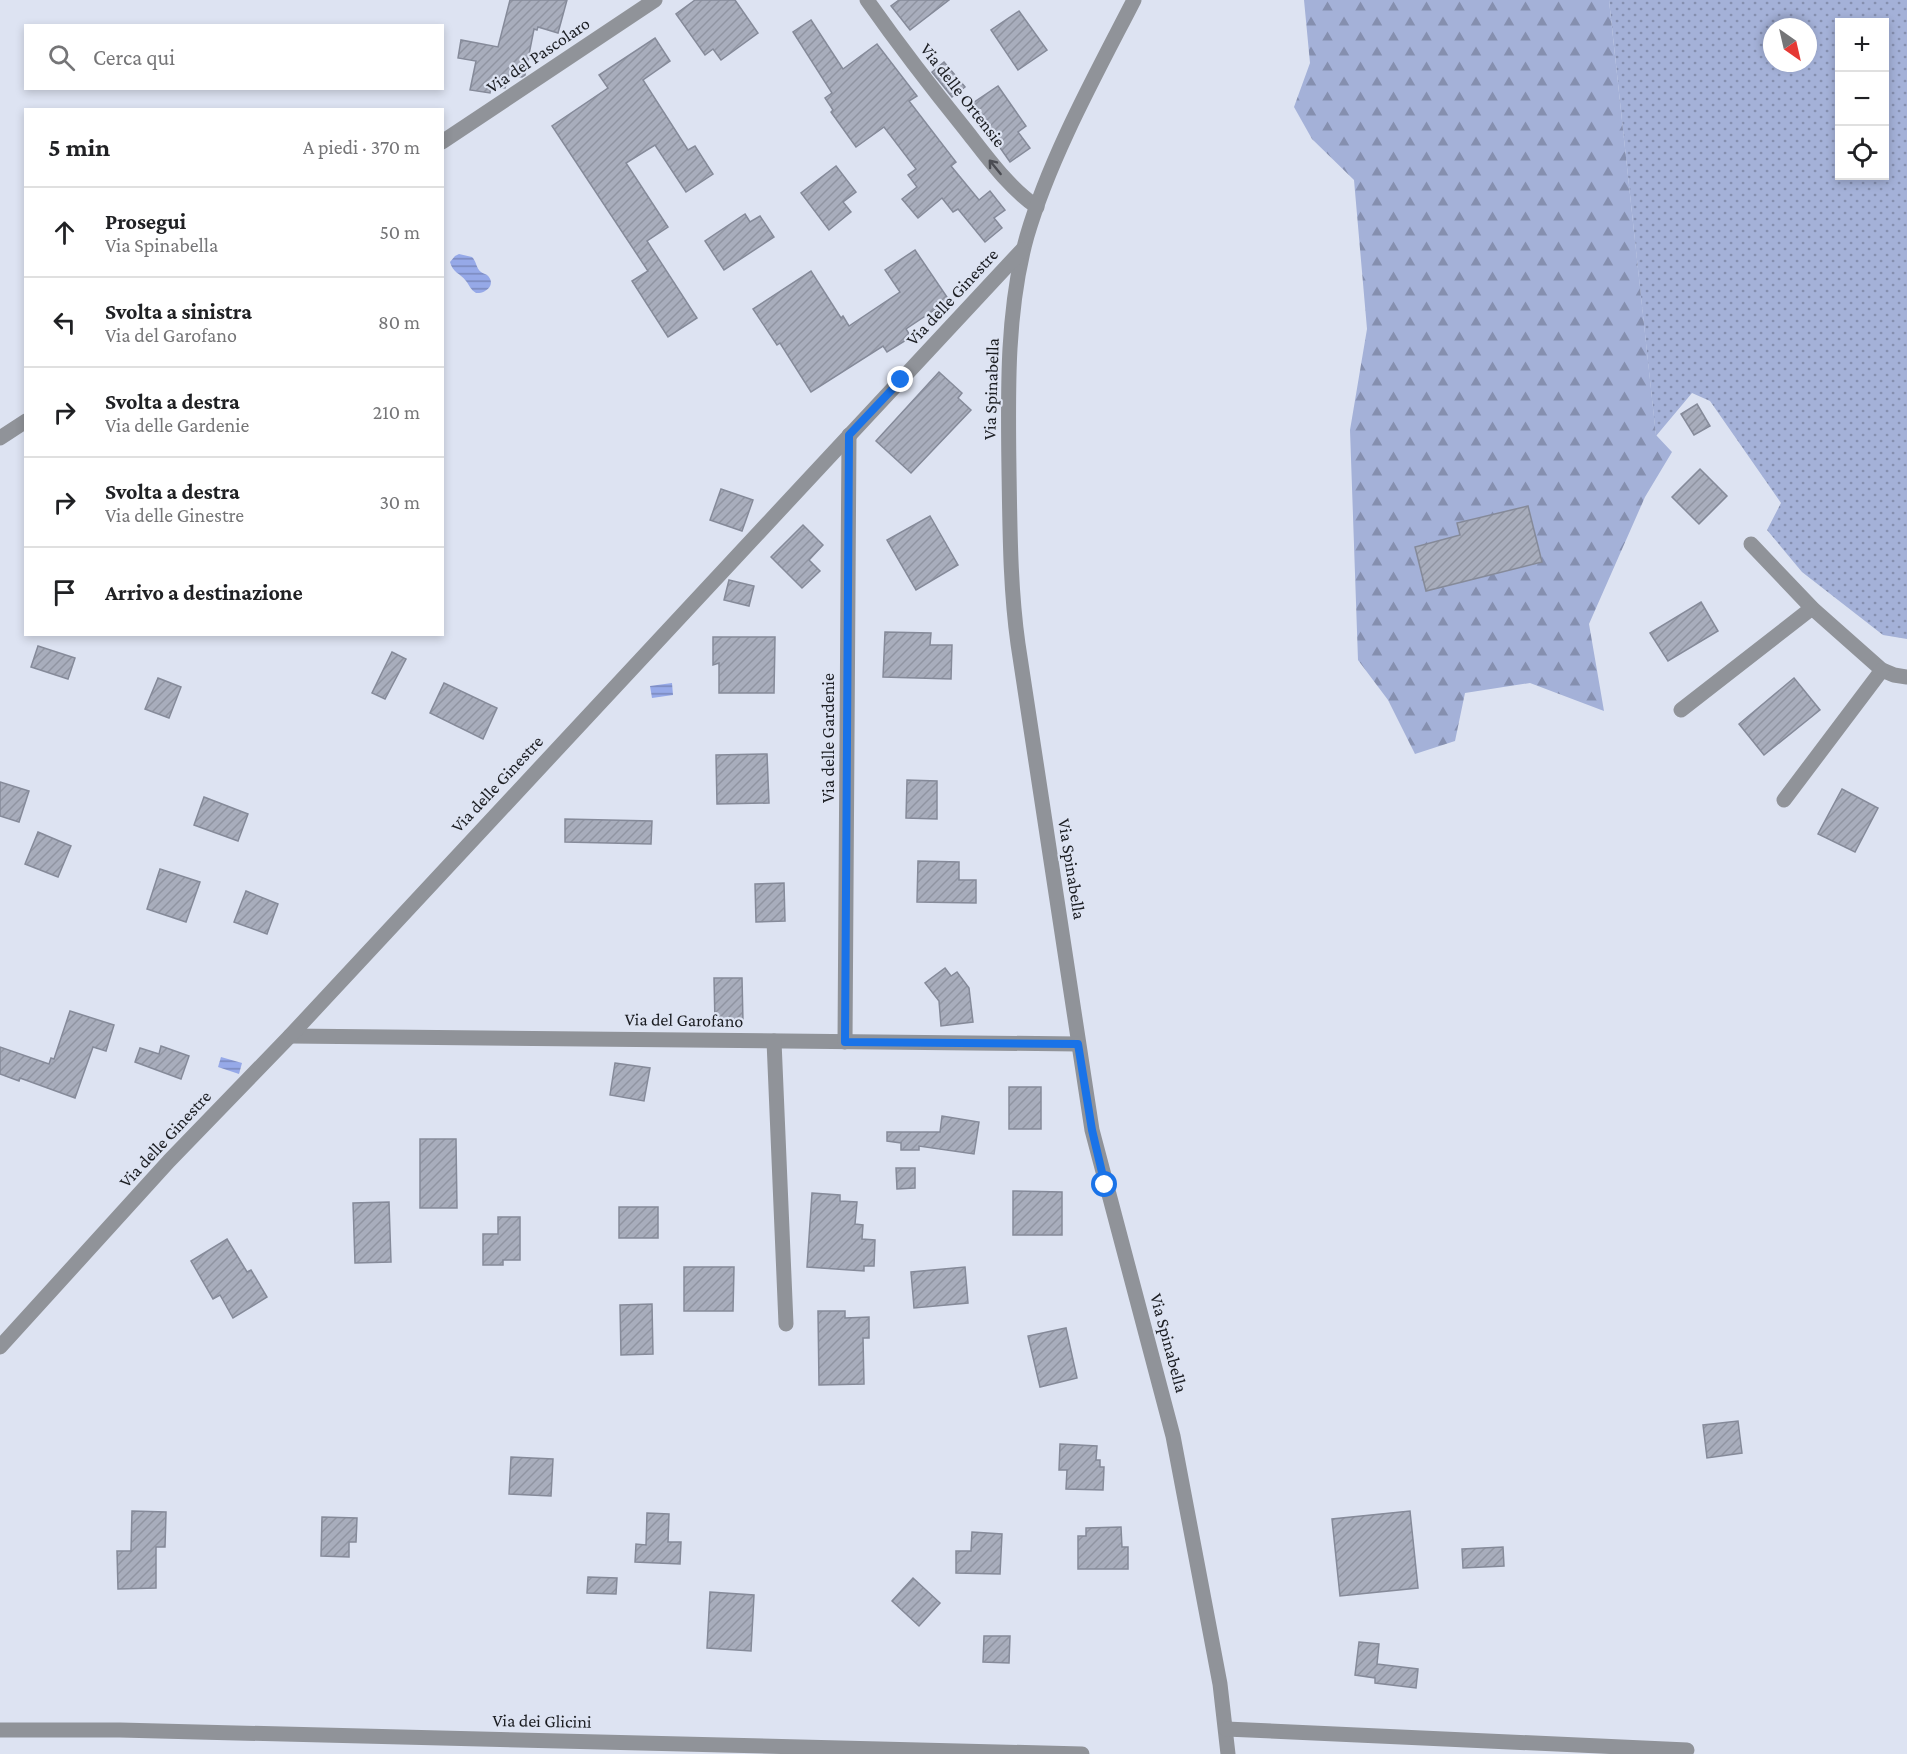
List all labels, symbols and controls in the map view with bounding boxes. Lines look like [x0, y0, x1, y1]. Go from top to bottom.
street label: Via del Pascolaro [483, 13, 594, 97]
north arrow [1763, 18, 1817, 72]
map controls [1835, 18, 1889, 180]
button: + [1835, 18, 1889, 72]
search box [24, 24, 444, 90]
street label: Via delle Ortensie [916, 39, 1010, 151]
icon: search [45, 41, 78, 74]
text: Cerca qui [93, 45, 175, 70]
button: − [1835, 72, 1889, 126]
button: locate [1835, 126, 1889, 180]
text: 5 min [48, 133, 110, 162]
text: A piedi · 370 m [303, 136, 420, 158]
one-way arrow [989, 159, 1002, 175]
text: Prosegui [105, 209, 186, 234]
icon: ahead [48, 216, 81, 249]
text: 50 m [379, 221, 420, 243]
text: Via Spinabella [105, 234, 218, 256]
street label: Via delle Ginestre [902, 244, 1002, 350]
text: Svolta a sinistra [105, 299, 252, 324]
icon: left [48, 306, 81, 339]
text: 80 m [378, 311, 420, 333]
text: Via del Garofano [105, 324, 237, 346]
street label: Via Spinabella [979, 338, 1003, 440]
route end [887, 366, 913, 392]
text: Svolta a destra [105, 389, 240, 414]
icon: right [48, 396, 81, 429]
text: 210 m [373, 401, 420, 423]
text: Via delle Gardenie [105, 414, 249, 436]
text: Svolta a destra [105, 479, 240, 504]
icon: right [48, 486, 81, 519]
text: 30 m [379, 491, 420, 513]
text: Via delle Ginestre [105, 504, 244, 526]
icon: arrive [48, 576, 81, 609]
text: Arrivo a destinazione [105, 580, 303, 605]
street label: Via delle Gardenie [818, 673, 838, 803]
street label: Via delle Ginestre [447, 731, 547, 837]
street label: Via Spinabella [1054, 817, 1090, 921]
street label: Via del Garofano [624, 1009, 744, 1031]
street label: Via delle Ginestre [115, 1086, 215, 1192]
route start [1091, 1171, 1117, 1197]
street label: Via Spinabella [1146, 1291, 1192, 1395]
street label: Via dei Glicini [492, 1710, 592, 1732]

